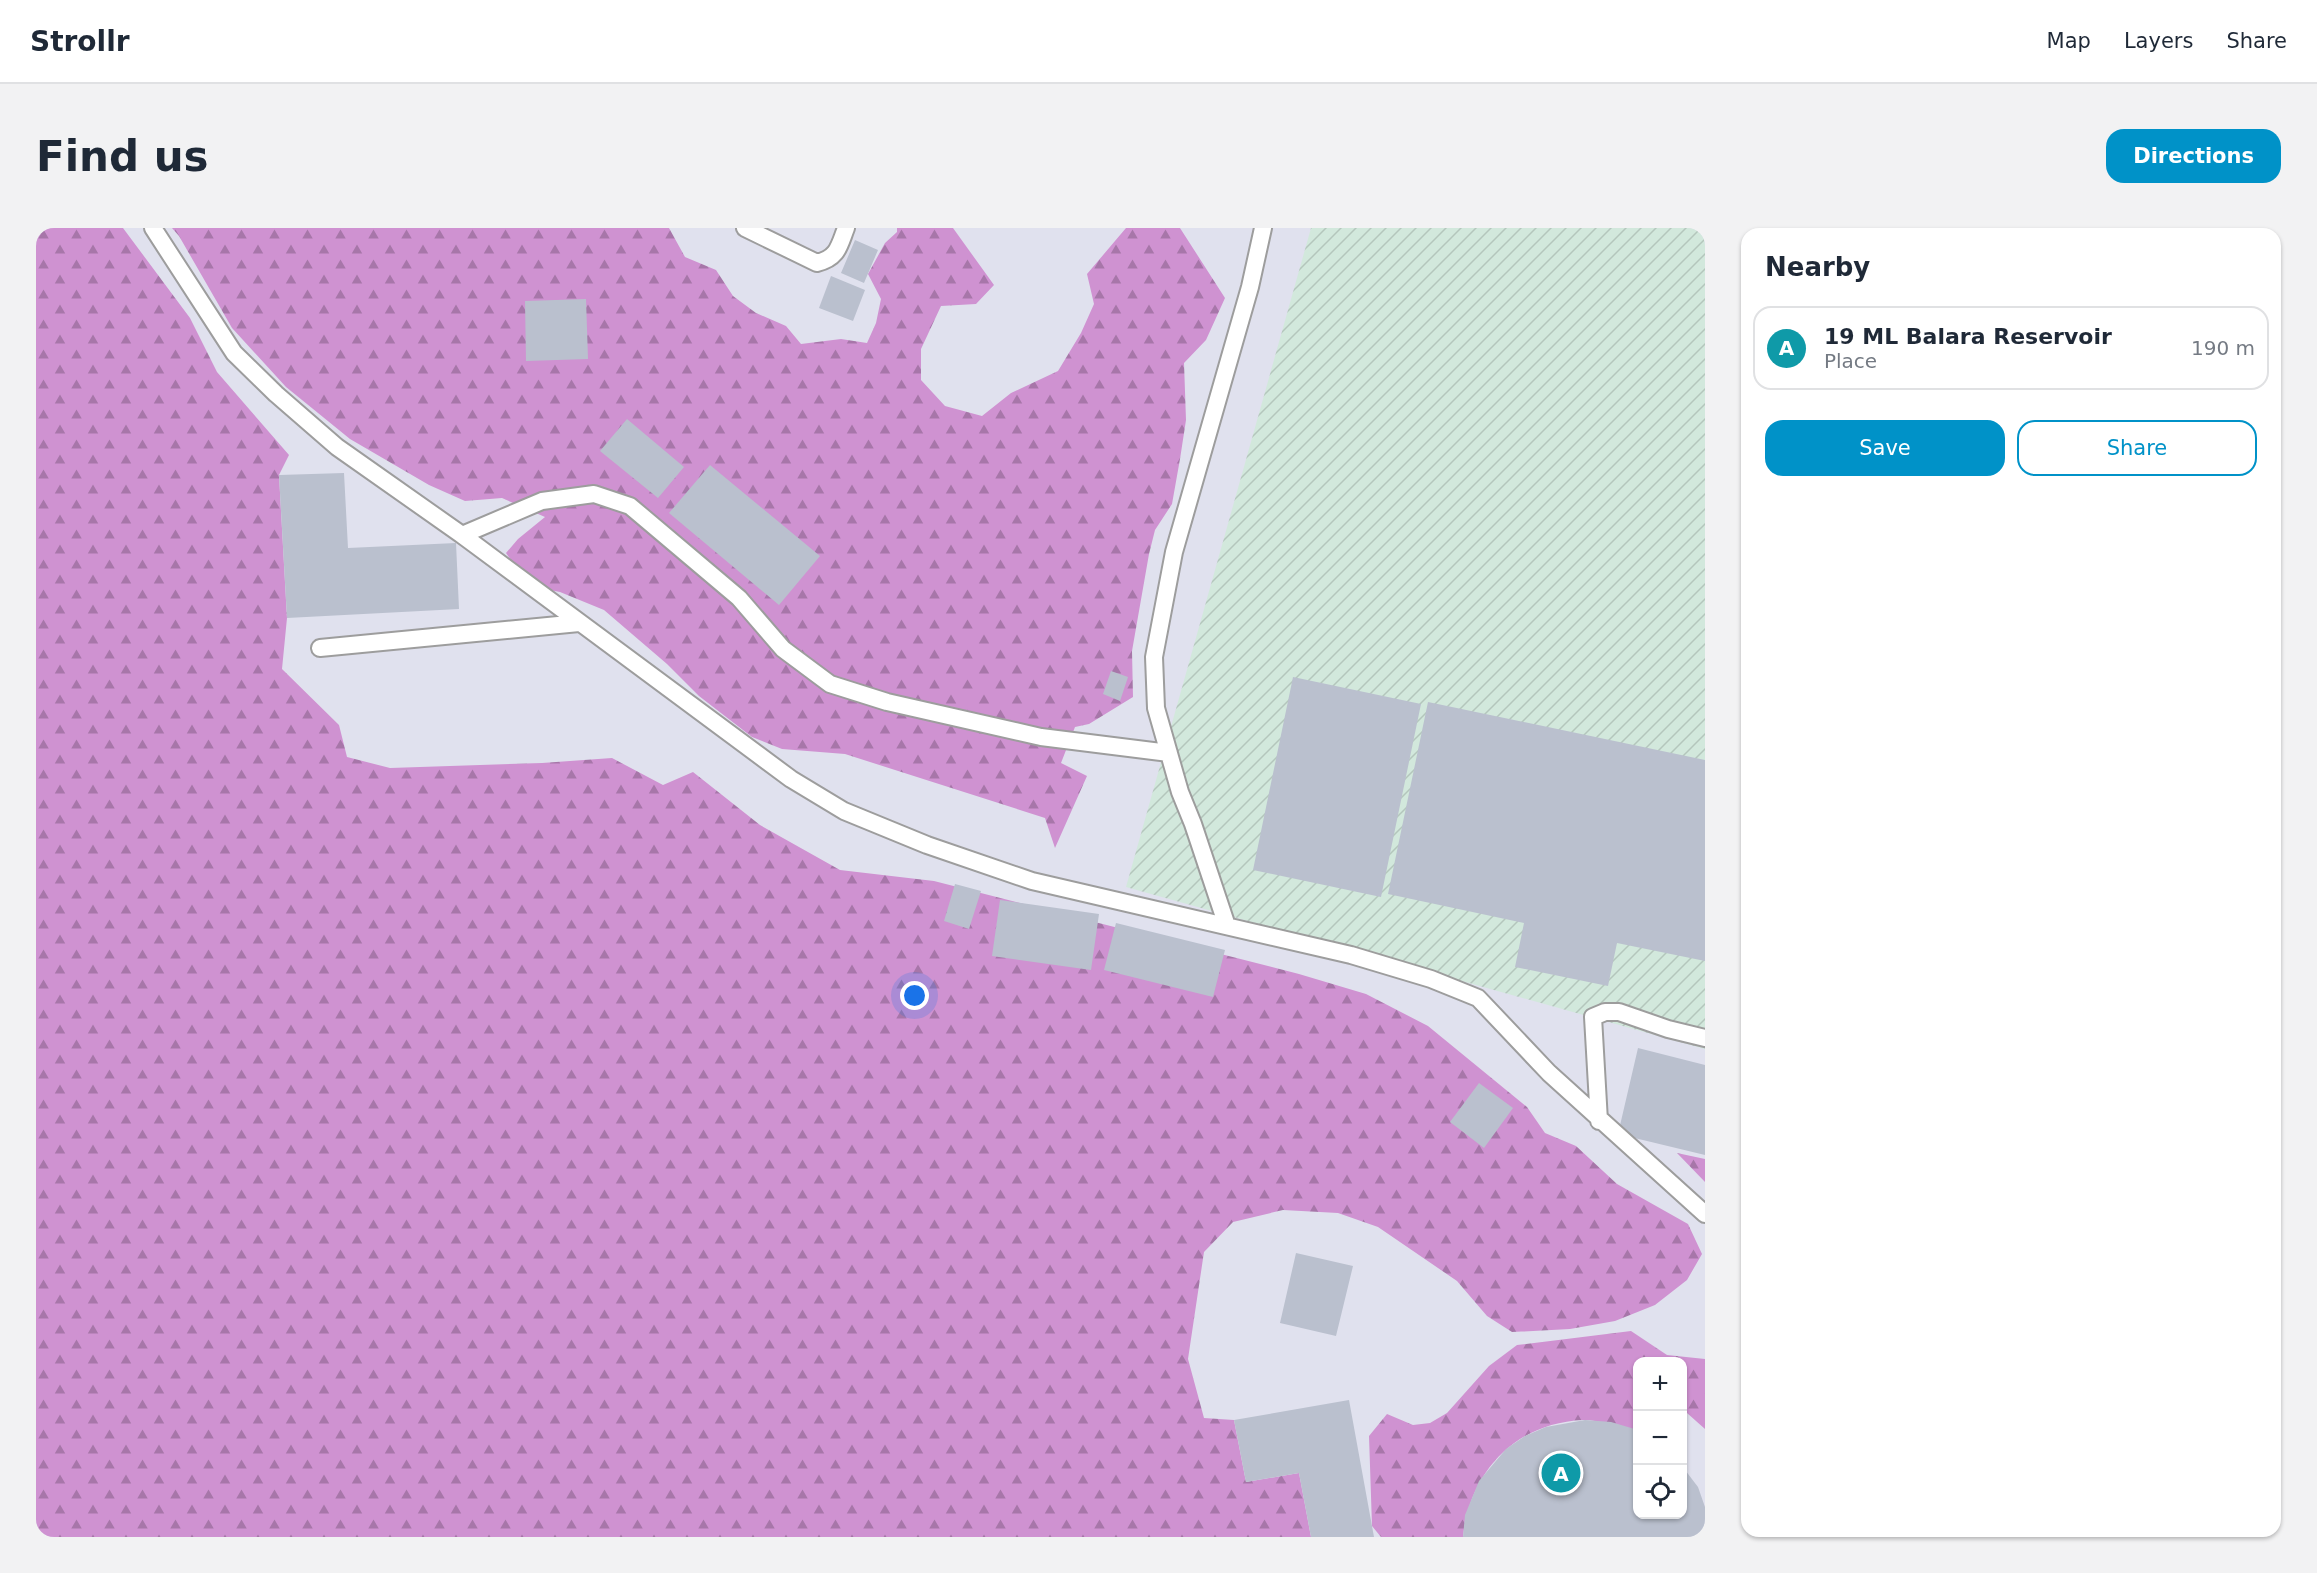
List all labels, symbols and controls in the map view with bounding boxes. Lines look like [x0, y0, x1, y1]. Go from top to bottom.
text: Strollr [30, 25, 130, 58]
text: Map [2047, 29, 2091, 53]
text: Layers [2124, 29, 2193, 53]
text: Share [2226, 29, 2287, 53]
button: Directions [2106, 129, 2281, 183]
text: Find us [36, 132, 209, 181]
text: Nearby [1765, 252, 1870, 282]
text: 19 ML Balara Reservoir [1824, 324, 2112, 349]
text: A [1779, 336, 1794, 360]
text: 190 m [2191, 336, 2255, 360]
text: Place [1824, 349, 1877, 373]
button: Save [1765, 420, 2005, 476]
button: Share [2017, 420, 2257, 476]
your location [900, 981, 929, 1010]
map controls [1633, 1357, 1687, 1519]
button: + [1633, 1357, 1687, 1411]
button: − [1633, 1411, 1687, 1465]
pin: A [1542, 1450, 1580, 1496]
button: locate [1633, 1465, 1687, 1519]

